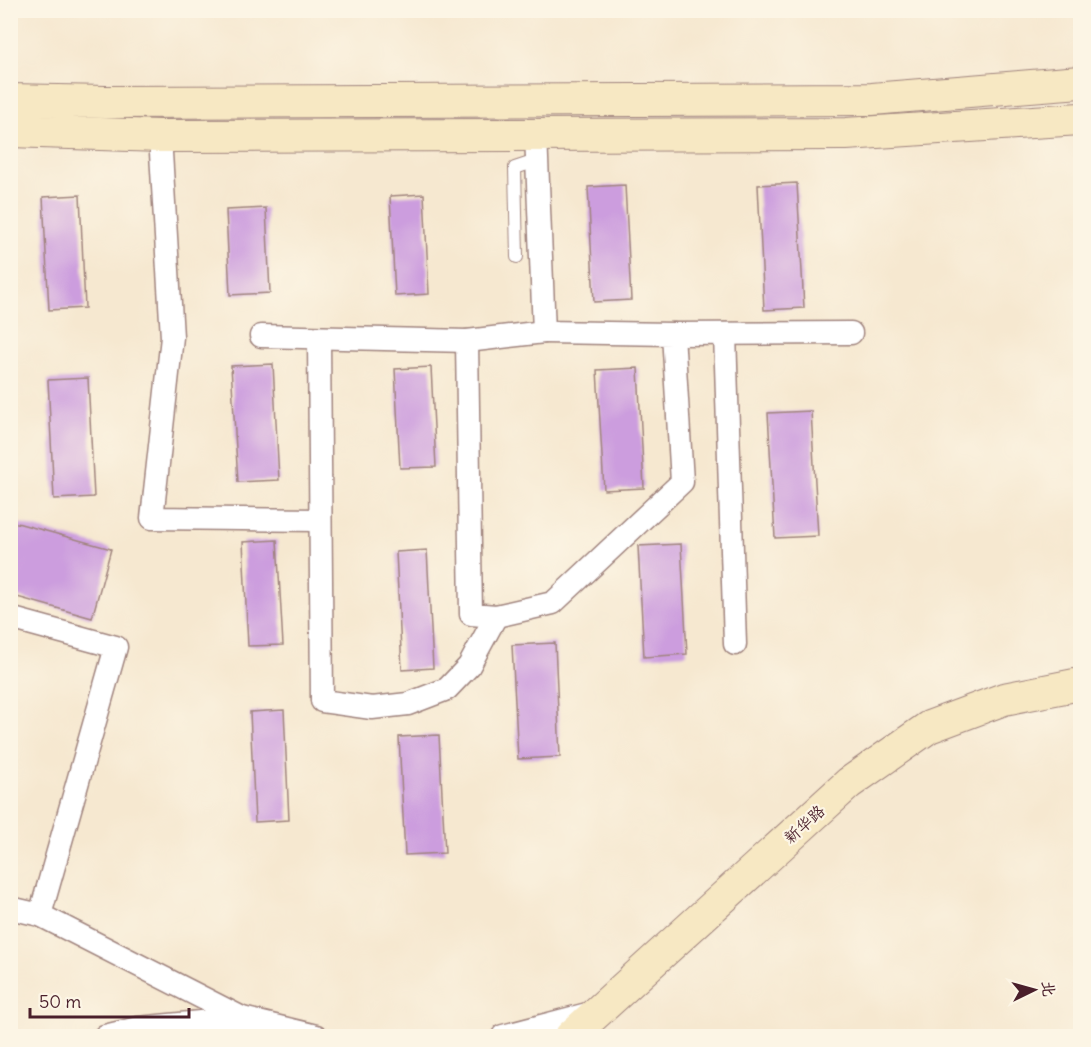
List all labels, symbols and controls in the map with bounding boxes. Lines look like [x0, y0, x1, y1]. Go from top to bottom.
street label: 新华路 [779, 801, 829, 847]
north arrow [1004, 960, 1064, 1020]
text: 北 [1038, 980, 1060, 998]
scale bar [30, 981, 189, 1019]
text: 50 m [39, 990, 81, 1013]

